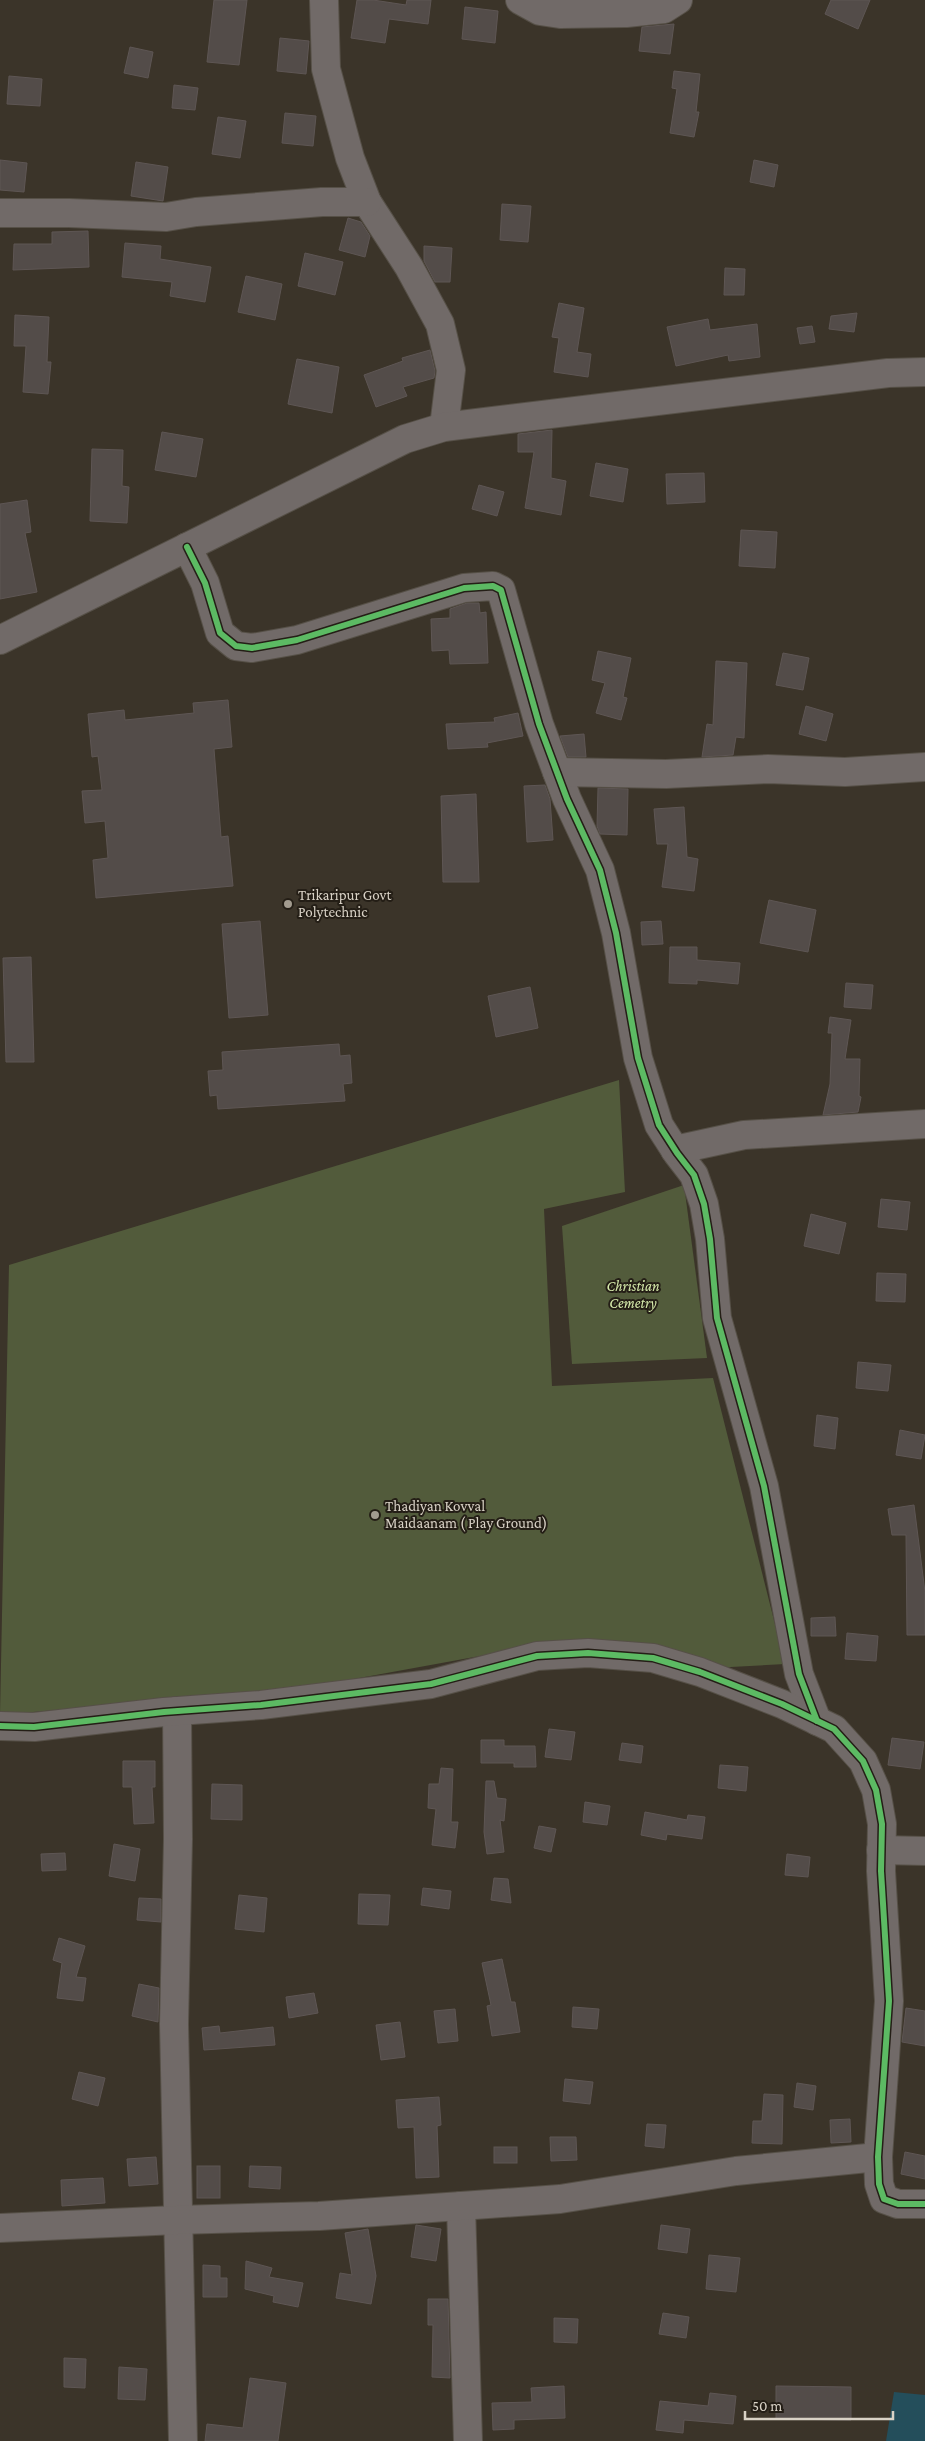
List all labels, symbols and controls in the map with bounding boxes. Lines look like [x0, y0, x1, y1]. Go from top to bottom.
place label: Trikaripur Govt Polytechnic [298, 887, 393, 921]
marker: Trikaripur Govt Polytechnic [282, 898, 294, 910]
park label: Christian Cemetry [606, 1278, 660, 1312]
place label: Thadiyan Kovval Maidaanam ( Play Ground) [385, 1498, 547, 1532]
marker: Thadiyan Kovval Maidaanam ( Play Ground) [369, 1509, 381, 1521]
scale bar [745, 2388, 892, 2420]
text: 50 m [752, 2398, 782, 2414]

